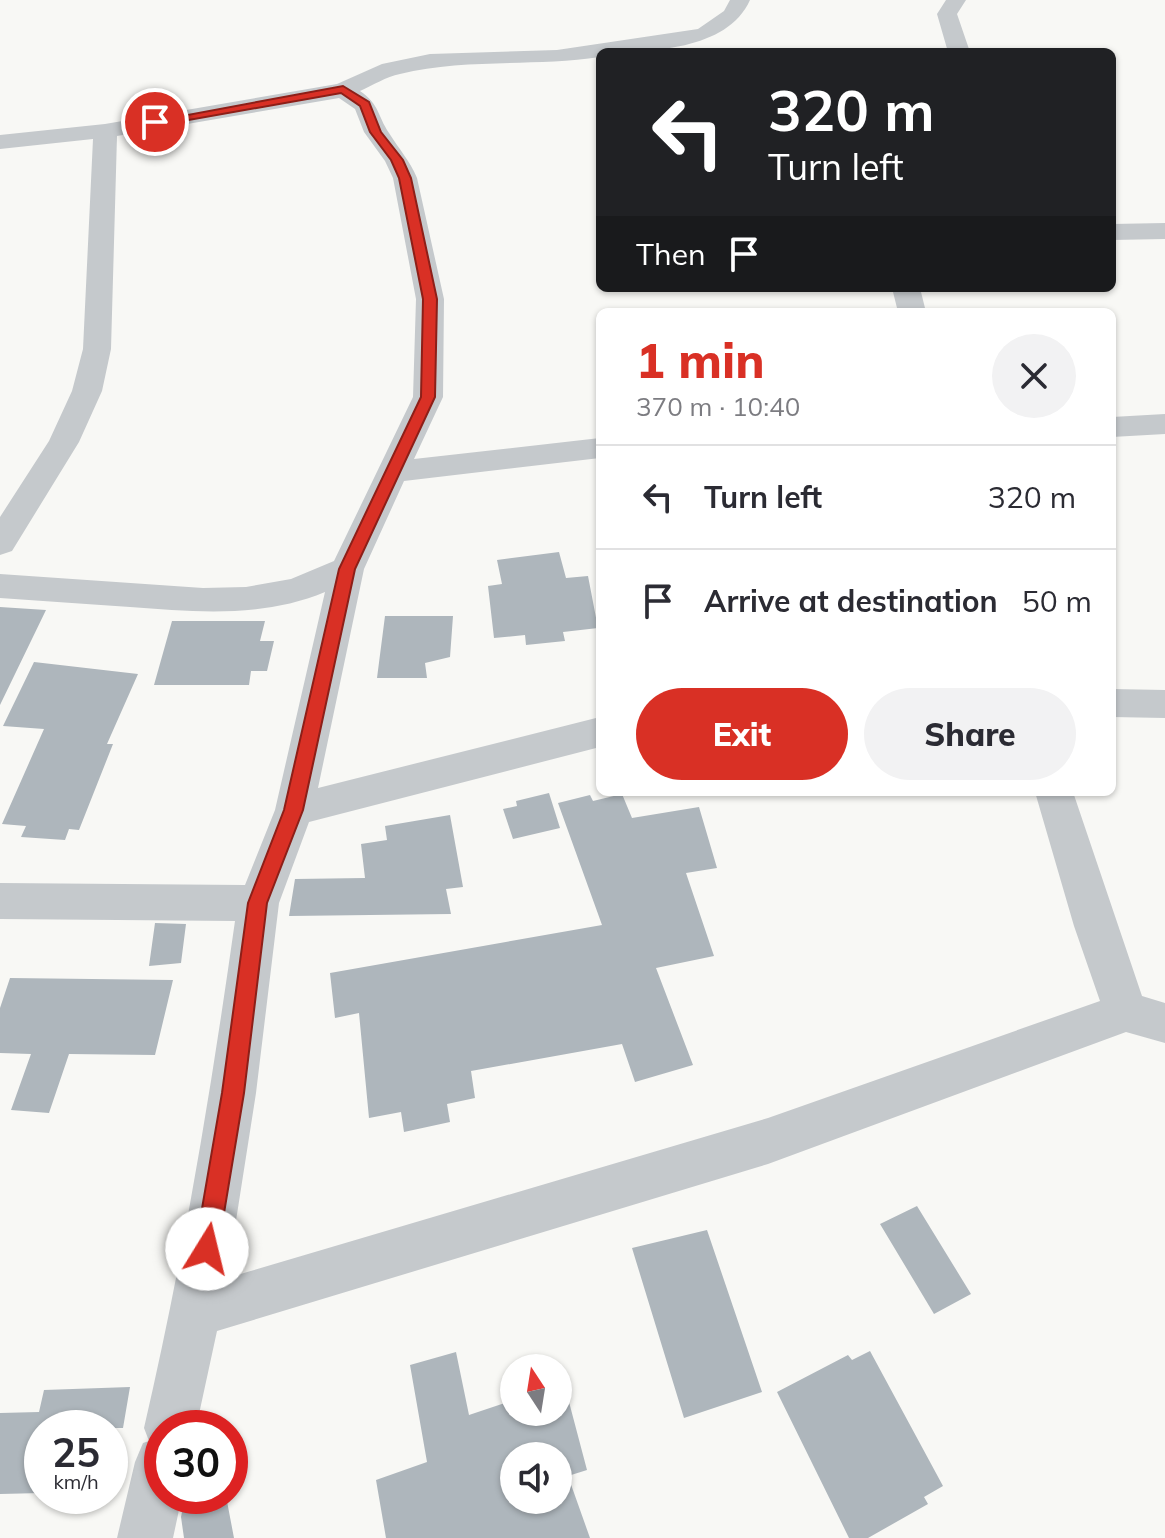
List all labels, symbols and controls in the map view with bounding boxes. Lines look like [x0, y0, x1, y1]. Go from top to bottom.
text: 320 m [768, 75, 935, 145]
icon: left [636, 80, 740, 184]
pin [121, 88, 189, 156]
icon: arrive [133, 100, 177, 144]
text: Turn left [768, 144, 904, 189]
icon: arrive [722, 232, 766, 276]
text: Then [636, 235, 706, 273]
text: 1 min [636, 330, 765, 390]
button: close [992, 334, 1076, 418]
text: 370 m · 10:40 [636, 390, 800, 423]
icon: left [636, 475, 680, 519]
text: Turn left [704, 478, 822, 516]
text: 320 m [988, 478, 1076, 516]
icon: arrive [636, 579, 680, 623]
text: Arrive at destination [704, 582, 998, 620]
text: 50 m [1022, 582, 1092, 620]
button: Exit [636, 688, 848, 780]
button: Share [864, 688, 1076, 780]
position arrow [165, 1207, 249, 1291]
north arrow [500, 1354, 572, 1426]
map controls [500, 1354, 572, 1514]
speed limit sign: 30 [144, 1410, 248, 1514]
text: 25 [52, 1427, 100, 1477]
button: sound [500, 1442, 572, 1514]
text: km/h [53, 1469, 99, 1494]

